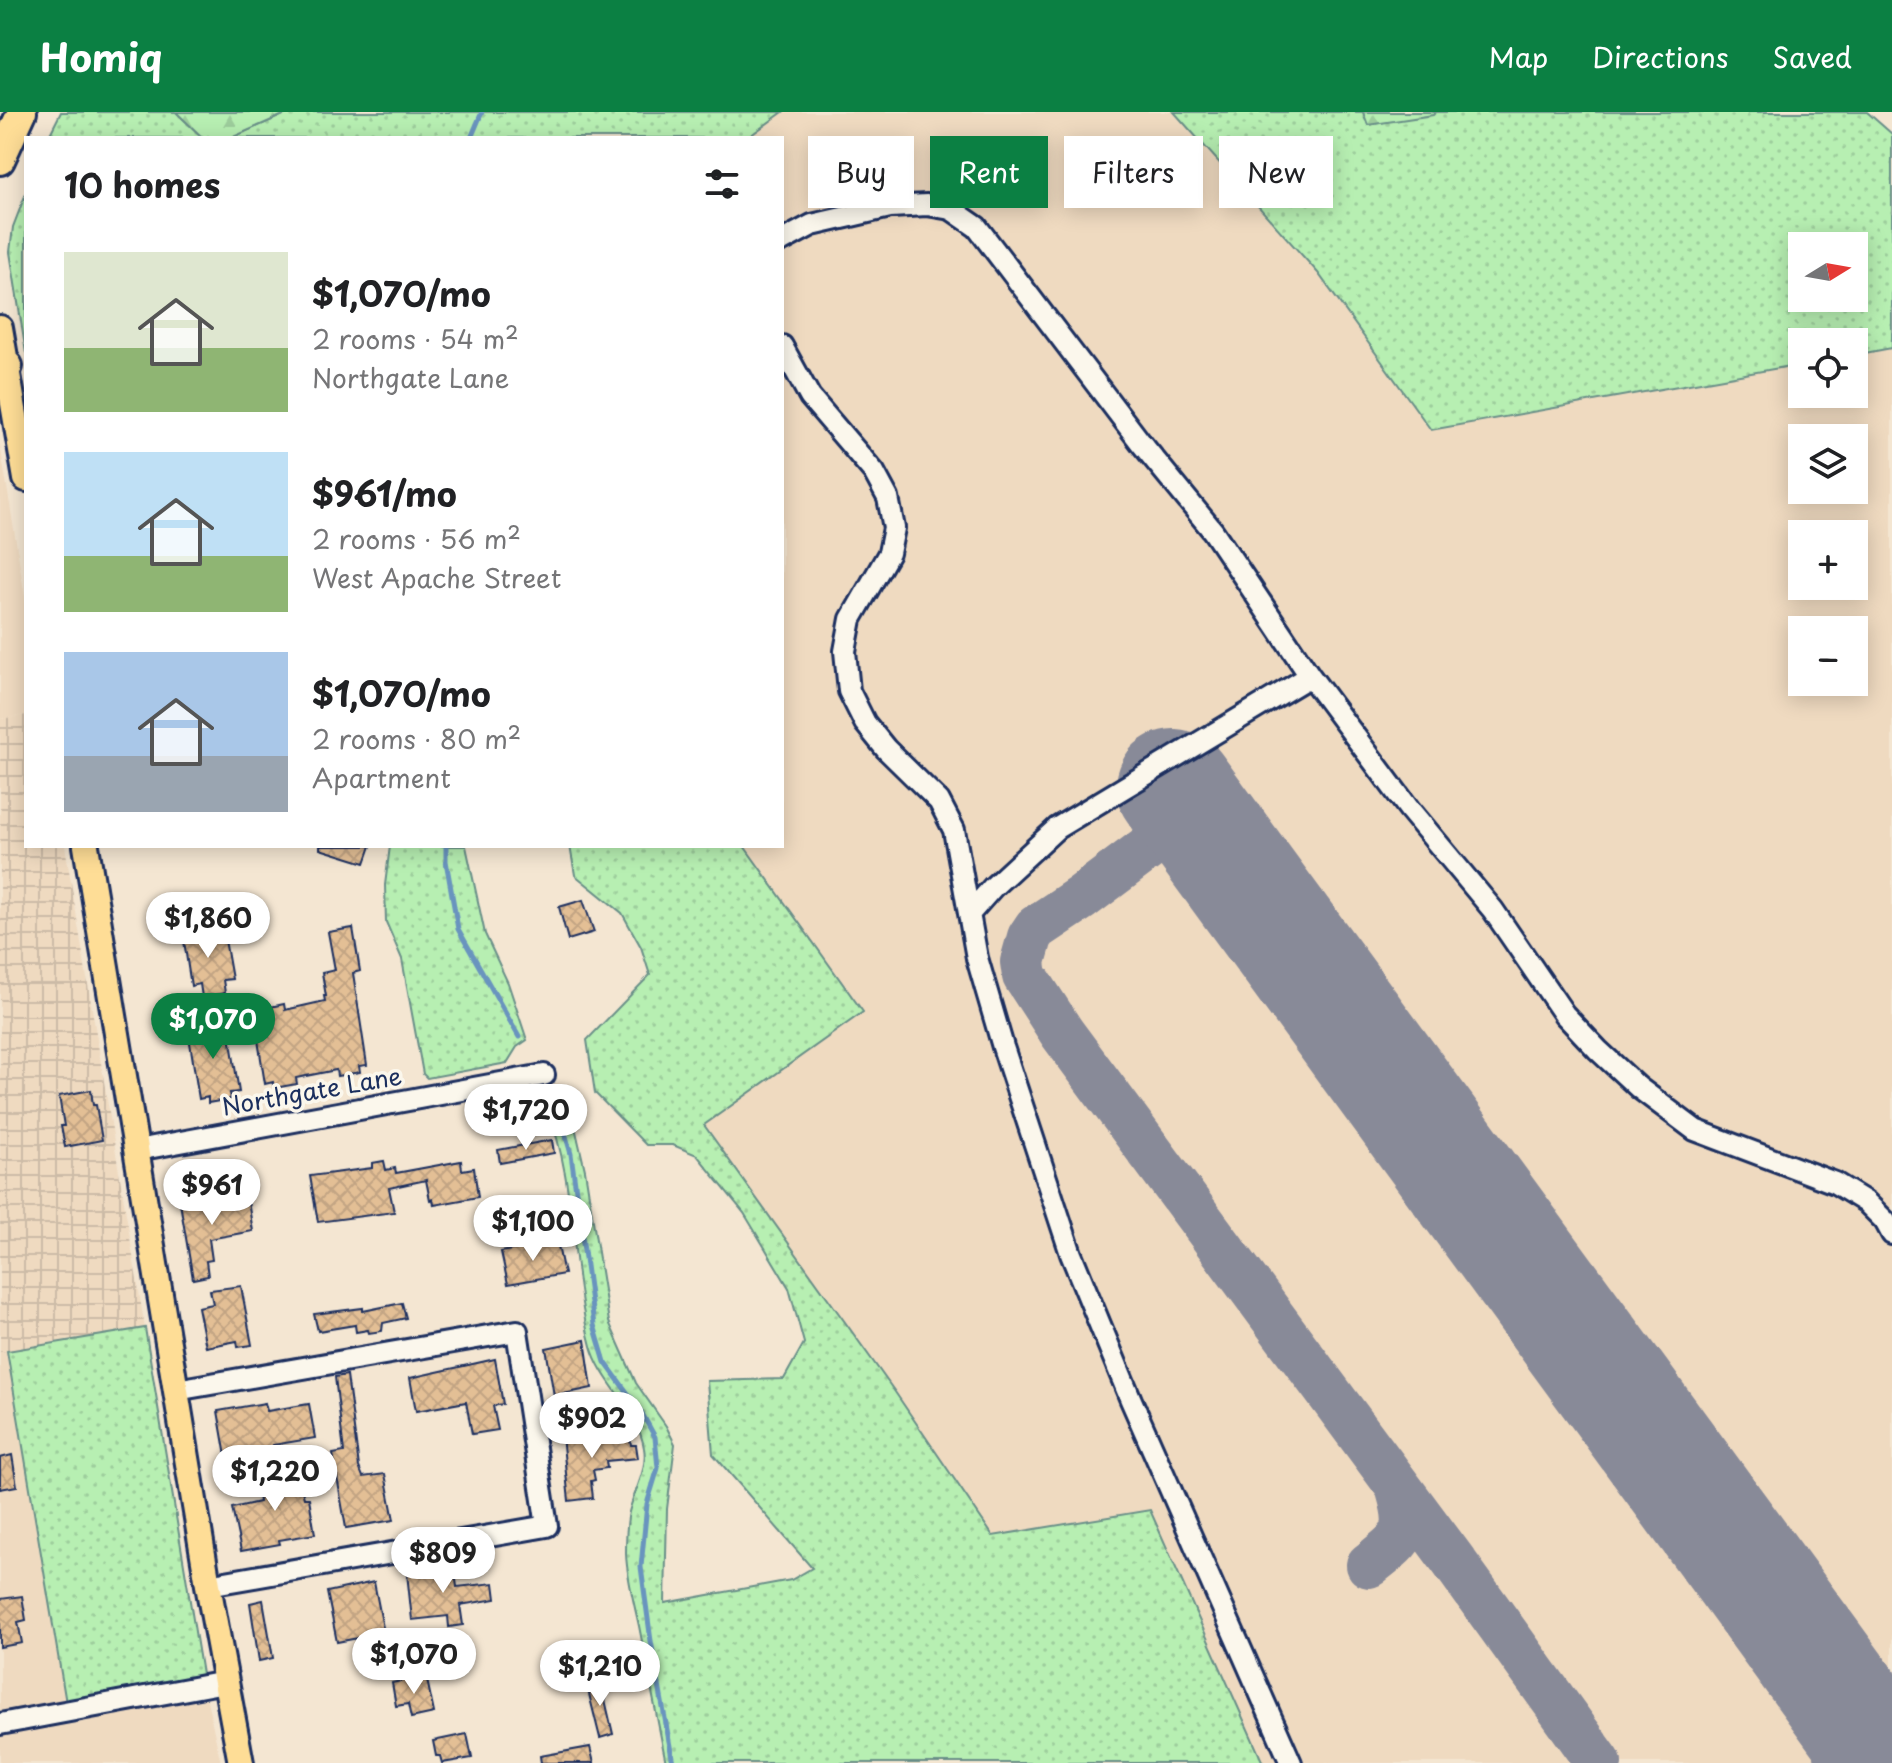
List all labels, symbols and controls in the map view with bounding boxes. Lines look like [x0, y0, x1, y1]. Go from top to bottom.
text: Homiq [40, 28, 162, 85]
text: Map [1489, 35, 1548, 78]
text: Directions [1592, 35, 1729, 78]
text: Saved [1773, 35, 1852, 78]
chip: Buy [808, 136, 914, 208]
chip: Rent [930, 136, 1048, 208]
chip: Filters [1064, 136, 1203, 208]
chip: New [1219, 136, 1333, 208]
text: 10 homes [64, 158, 220, 210]
icon: filters [700, 162, 744, 206]
north arrow [1788, 232, 1868, 312]
map controls [1788, 232, 1868, 696]
text: $1,070/mo [312, 267, 491, 319]
icon: home [128, 284, 224, 380]
text: 2 rooms · 54 m² [312, 319, 519, 358]
button: locate [1788, 328, 1868, 408]
text: Northgate Lane [312, 358, 509, 397]
button: layers [1788, 424, 1868, 504]
text: $961/mo [312, 467, 457, 519]
icon: home [128, 484, 224, 580]
text: 2 rooms · 56 m² [312, 519, 521, 558]
button: + [1788, 520, 1868, 600]
text: West Apache Street [312, 558, 561, 597]
button: − [1788, 616, 1868, 696]
text: $1,070/mo [312, 667, 491, 719]
icon: home [128, 684, 224, 780]
text: 2 rooms · 80 m² [312, 719, 521, 758]
text: Apartment [312, 758, 451, 797]
pin: $1,860 [143, 892, 273, 960]
text: $1,860 [164, 898, 252, 937]
pin: $1,070 [148, 993, 278, 1061]
text: $1,070 [169, 999, 257, 1038]
street label: Northgate Lane [219, 1056, 404, 1124]
pin: $1,720 [461, 1084, 591, 1152]
text: $1,720 [482, 1090, 570, 1129]
pin: $961 [165, 1159, 259, 1227]
text: $961 [181, 1165, 243, 1204]
pin: $1,100 [468, 1195, 598, 1263]
text: $1,100 [491, 1201, 575, 1240]
pin: $902 [545, 1392, 639, 1460]
text: $902 [557, 1398, 627, 1437]
pin: $1,220 [210, 1445, 340, 1513]
text: $1,220 [230, 1451, 320, 1490]
pin: $809 [396, 1527, 490, 1595]
text: $809 [409, 1533, 477, 1572]
pin: $1,070 [349, 1628, 479, 1696]
text: $1,070 [370, 1634, 458, 1673]
pin: $1,210 [535, 1640, 665, 1708]
text: $1,210 [558, 1646, 642, 1685]

